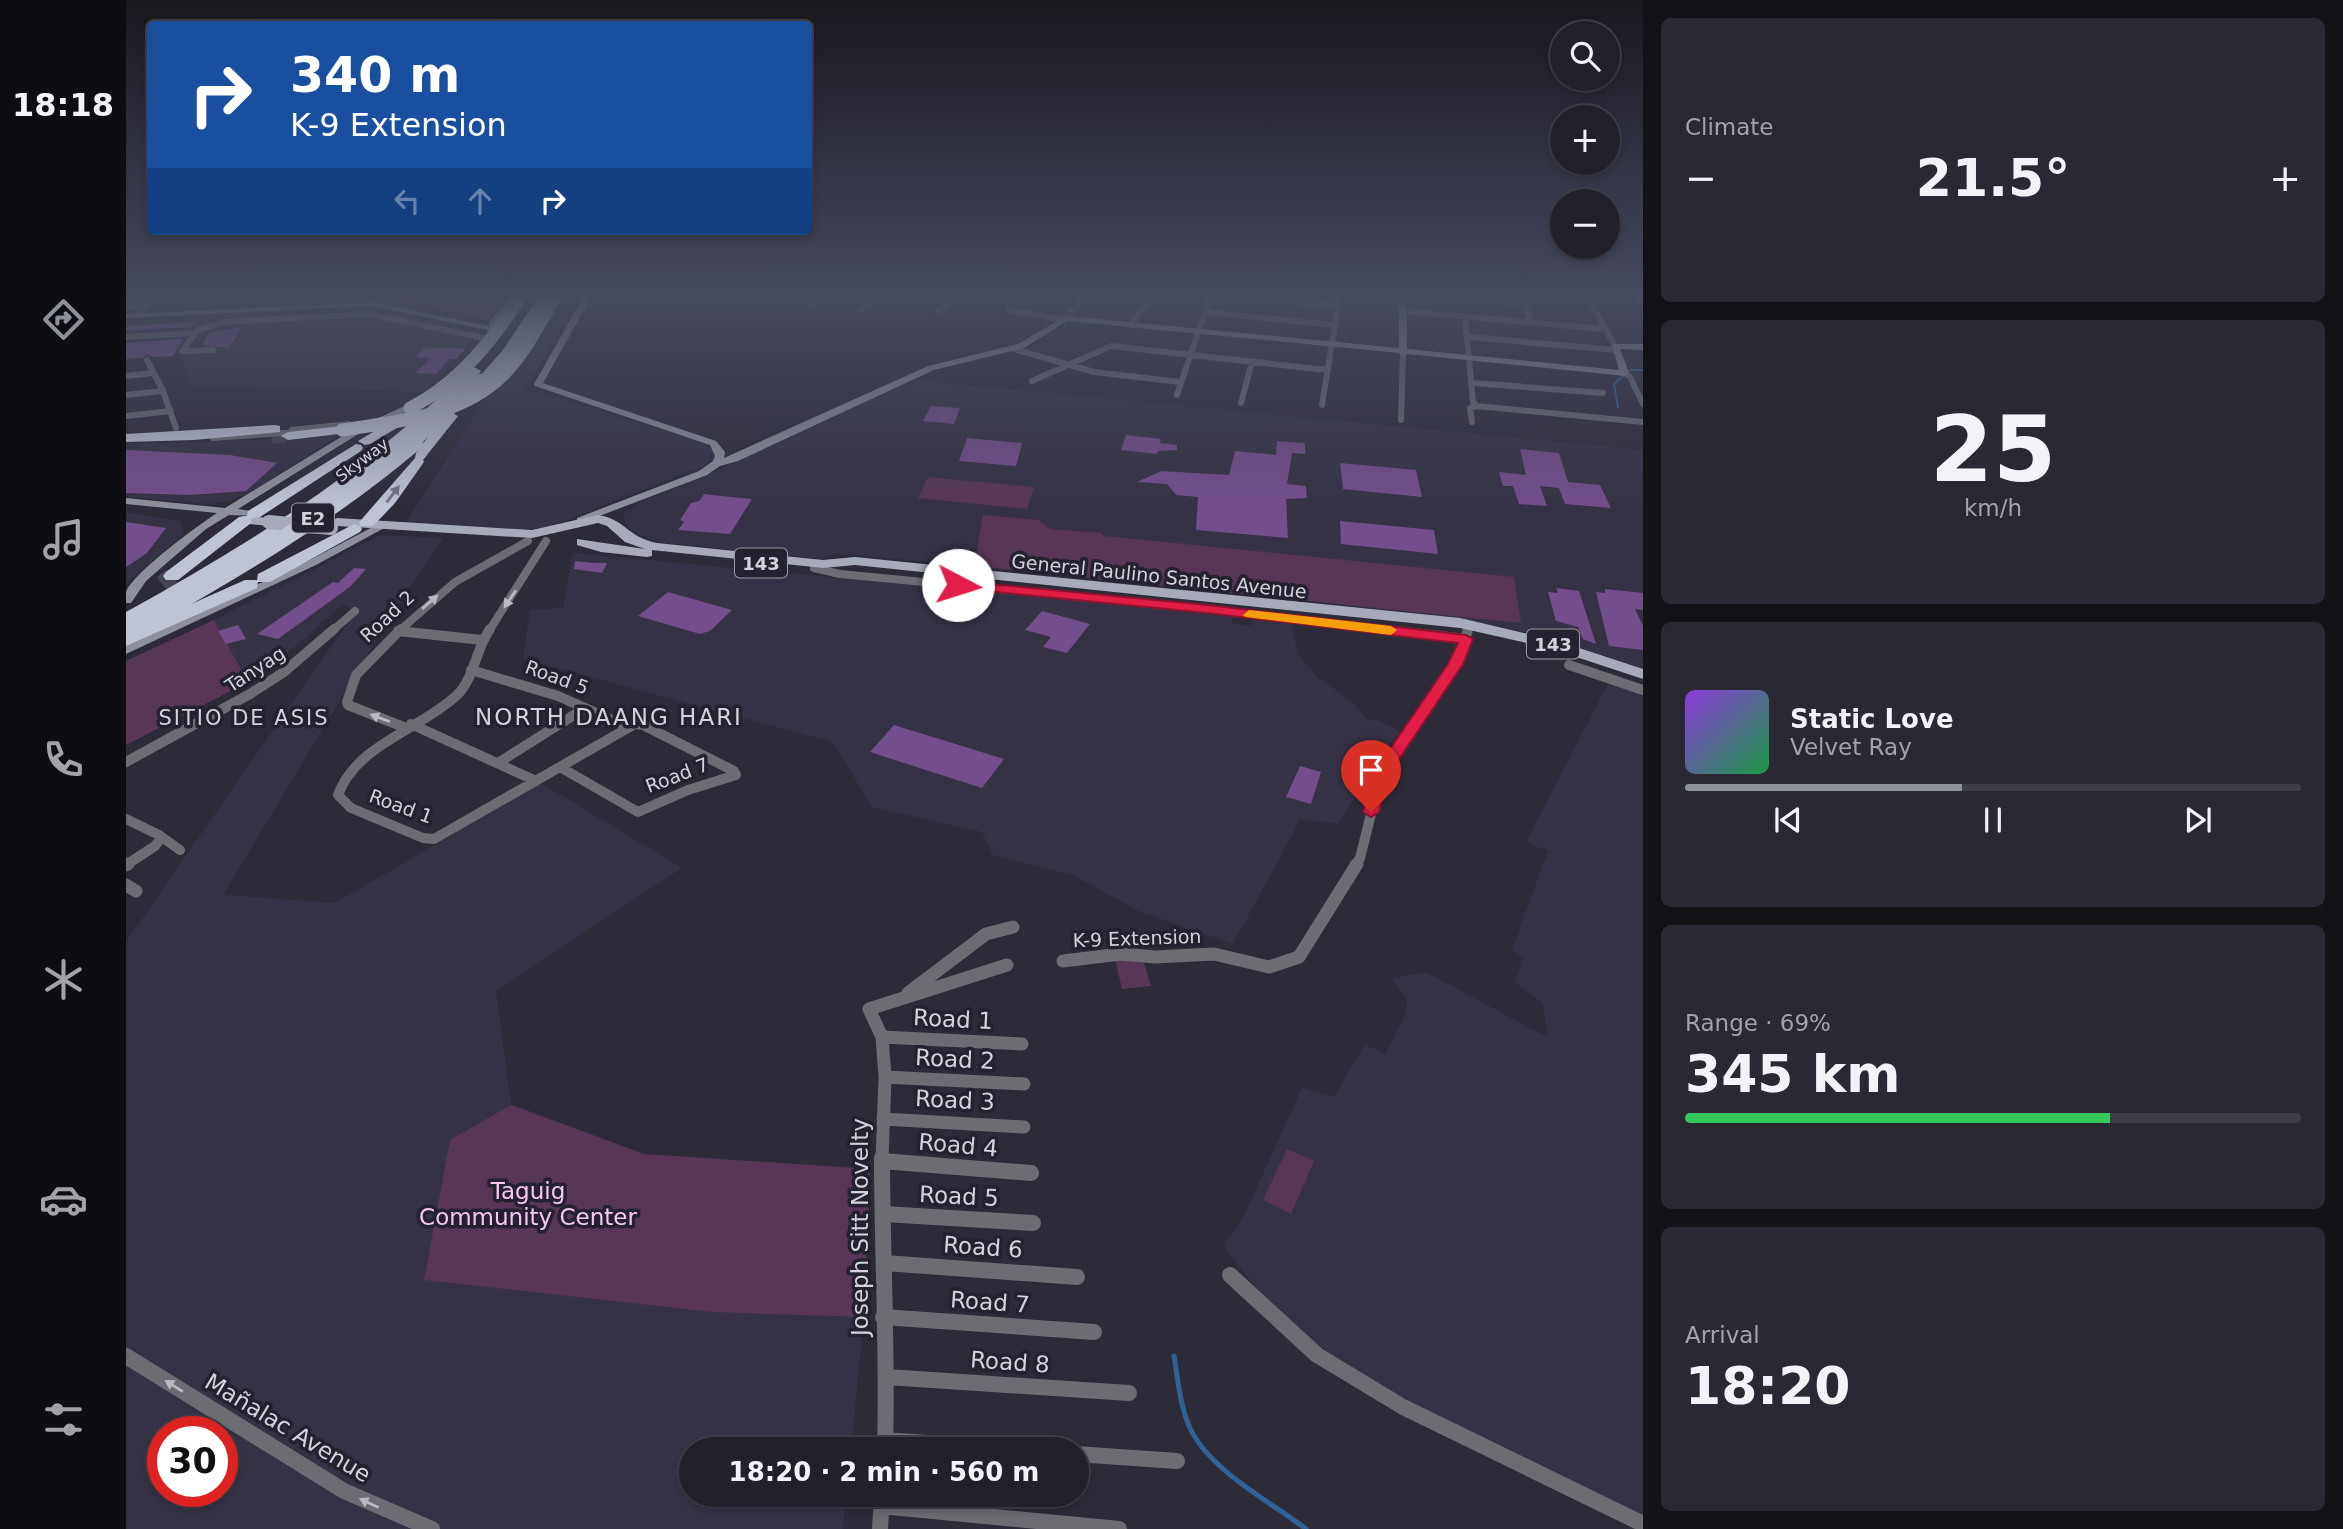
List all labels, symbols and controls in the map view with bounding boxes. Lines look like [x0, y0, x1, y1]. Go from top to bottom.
map controls [1550, 21, 1620, 259]
button: search [1550, 21, 1620, 91]
text: 340 m [290, 47, 460, 104]
icon: right [175, 49, 266, 140]
text: 18:18 [12, 86, 114, 124]
button: + [1550, 105, 1620, 175]
text: K-9 Extension [290, 106, 507, 144]
text: Climate [1685, 114, 1774, 140]
text: 21.5° [1916, 148, 2070, 208]
text: − [1685, 156, 1717, 200]
text: + [2269, 156, 2301, 200]
icon: left [388, 182, 426, 220]
icon: ahead [461, 182, 499, 220]
icon: right [534, 182, 572, 220]
button: − [1550, 189, 1620, 259]
icon: directions [39, 295, 88, 344]
text: 25 [1930, 397, 2056, 502]
street label: Skyway [332, 434, 392, 486]
one-way arrow [386, 485, 401, 503]
text: km/h [1964, 495, 2022, 521]
road number: E2 [292, 504, 334, 532]
icon: music [39, 515, 88, 564]
road number: 143 [735, 548, 787, 578]
position arrow [921, 548, 995, 622]
street label: General Paulino Santos Avenue [1010, 550, 1308, 602]
street label: Road 2 [355, 586, 419, 646]
one-way arrow [503, 590, 517, 608]
one-way arrow [421, 594, 439, 610]
road number: 143 [1527, 630, 1579, 658]
street label: Tanyag [220, 642, 289, 697]
street label: Road 5 [522, 655, 592, 699]
district label: NORTH DAANG HARI [475, 704, 743, 730]
text: Static Love [1790, 704, 1954, 734]
district label: SITIO DE ASIS [158, 706, 330, 730]
one-way arrow [369, 713, 390, 724]
text: Velvet Ray [1790, 734, 1912, 760]
icon: phone [39, 735, 88, 784]
pin [1341, 740, 1401, 812]
icon: arrive [1352, 751, 1390, 789]
street label: Road 7 [642, 753, 712, 797]
street label: Road 1 [366, 784, 436, 828]
icon: previous [1769, 801, 1807, 839]
icon: pause [1974, 801, 2012, 839]
icon: next [2179, 801, 2217, 839]
street label: K-9 Extension [1072, 925, 1202, 951]
icon: climate [39, 955, 88, 1004]
street label: Road 1 [913, 1004, 993, 1034]
text: Range · 69% [1685, 1010, 1831, 1036]
street label: Road 2 [915, 1044, 995, 1074]
text: 345 km [1685, 1044, 1900, 1104]
street label: Road 3 [915, 1085, 995, 1115]
street label: Joseph Sitt Novelty [847, 1118, 873, 1338]
street label: Road 4 [917, 1129, 999, 1161]
icon: car [39, 1175, 88, 1224]
park label: Taguig Community Center [419, 1178, 637, 1230]
street label: Road 5 [919, 1181, 999, 1211]
street label: Road 6 [942, 1231, 1024, 1263]
street label: Road 7 [949, 1286, 1031, 1318]
text: Arrival [1685, 1322, 1760, 1348]
street label: Road 8 [969, 1346, 1051, 1378]
text: 18:20 [1685, 1356, 1851, 1416]
street label: Mañalac Avenue [201, 1368, 375, 1488]
one-way arrow [164, 1379, 184, 1392]
icon: filters [39, 1395, 88, 1444]
speed limit sign: 30 [147, 1416, 238, 1507]
text: 18:20 · 2 min · 560 m [729, 1457, 1039, 1487]
one-way arrow [359, 1497, 379, 1509]

